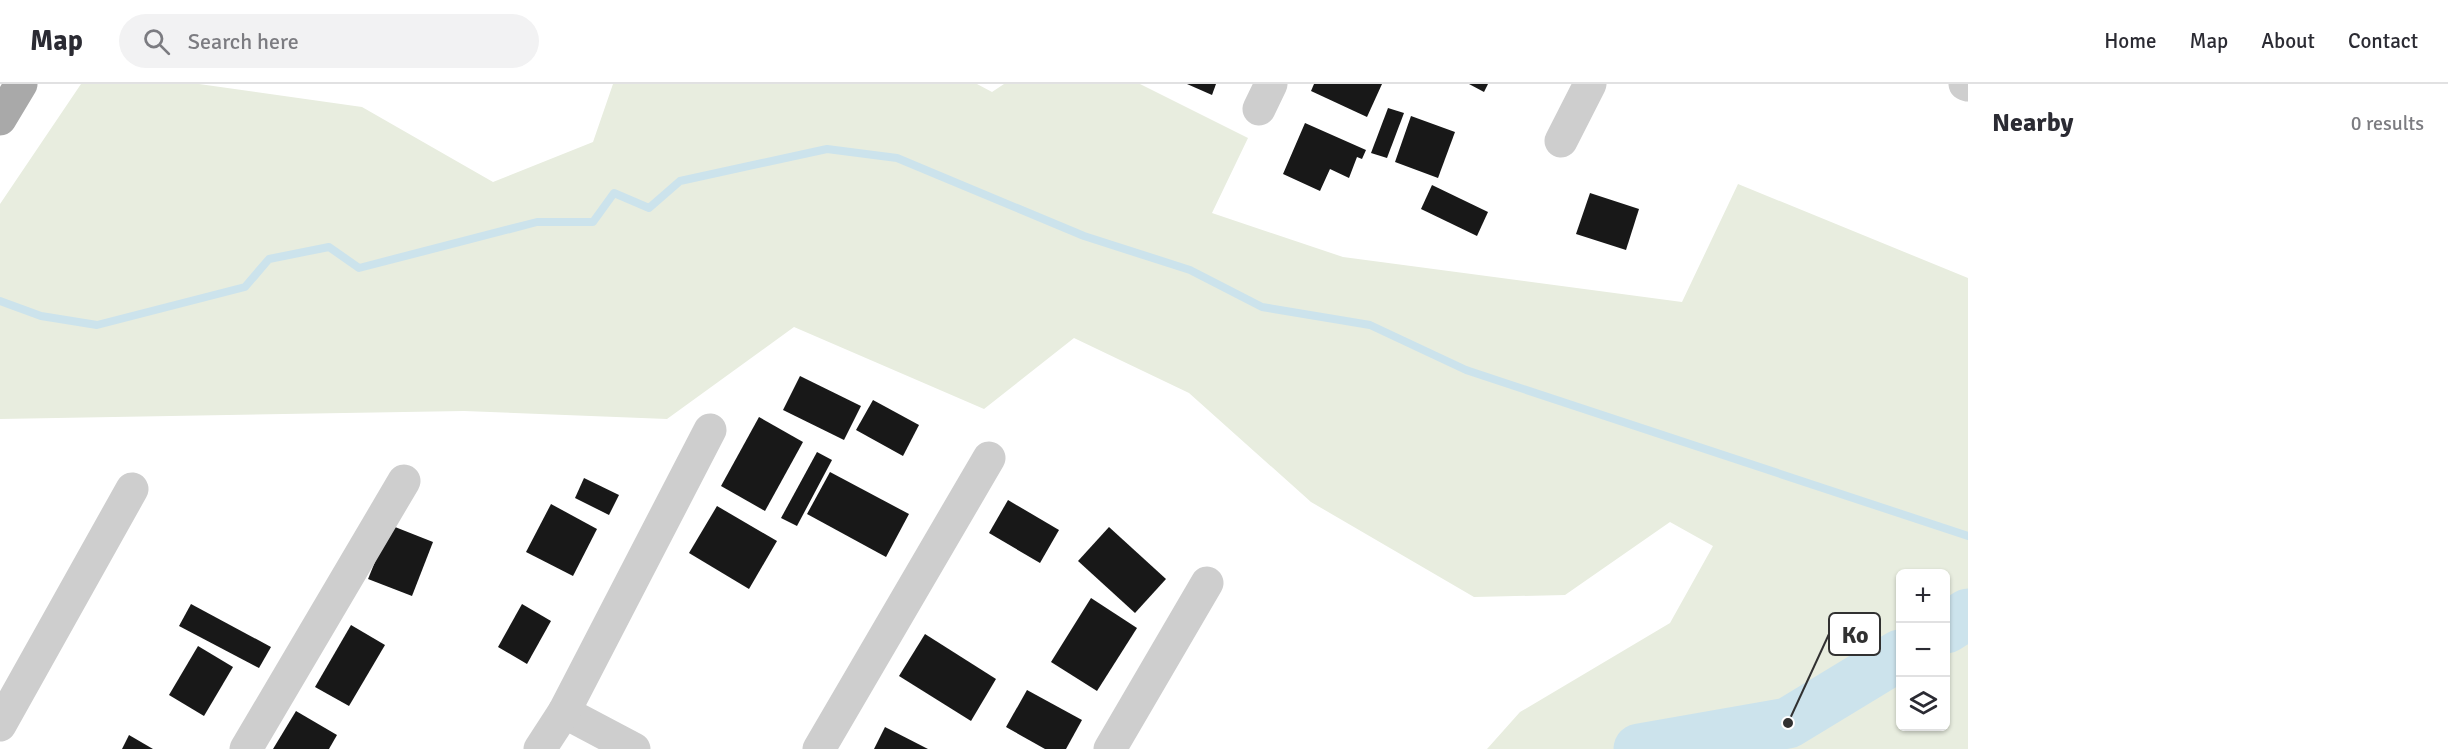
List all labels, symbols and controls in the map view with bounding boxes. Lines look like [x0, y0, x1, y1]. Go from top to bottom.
search box [119, 14, 539, 68]
text: Map [30, 24, 83, 58]
icon: search [140, 25, 173, 58]
text: Search here [188, 28, 299, 55]
text: Home [2104, 28, 2157, 54]
text: Map [2190, 28, 2228, 54]
text: About [2261, 28, 2315, 54]
text: Contact [2348, 28, 2418, 54]
text: Nearby [1992, 107, 2073, 139]
text: 0 results [2351, 111, 2424, 136]
map controls [1896, 569, 1950, 731]
button: + [1896, 569, 1950, 623]
callout: Ko [1829, 613, 1880, 655]
text: Ko [1841, 620, 1869, 650]
button: − [1896, 623, 1950, 677]
button: layers [1896, 677, 1950, 731]

